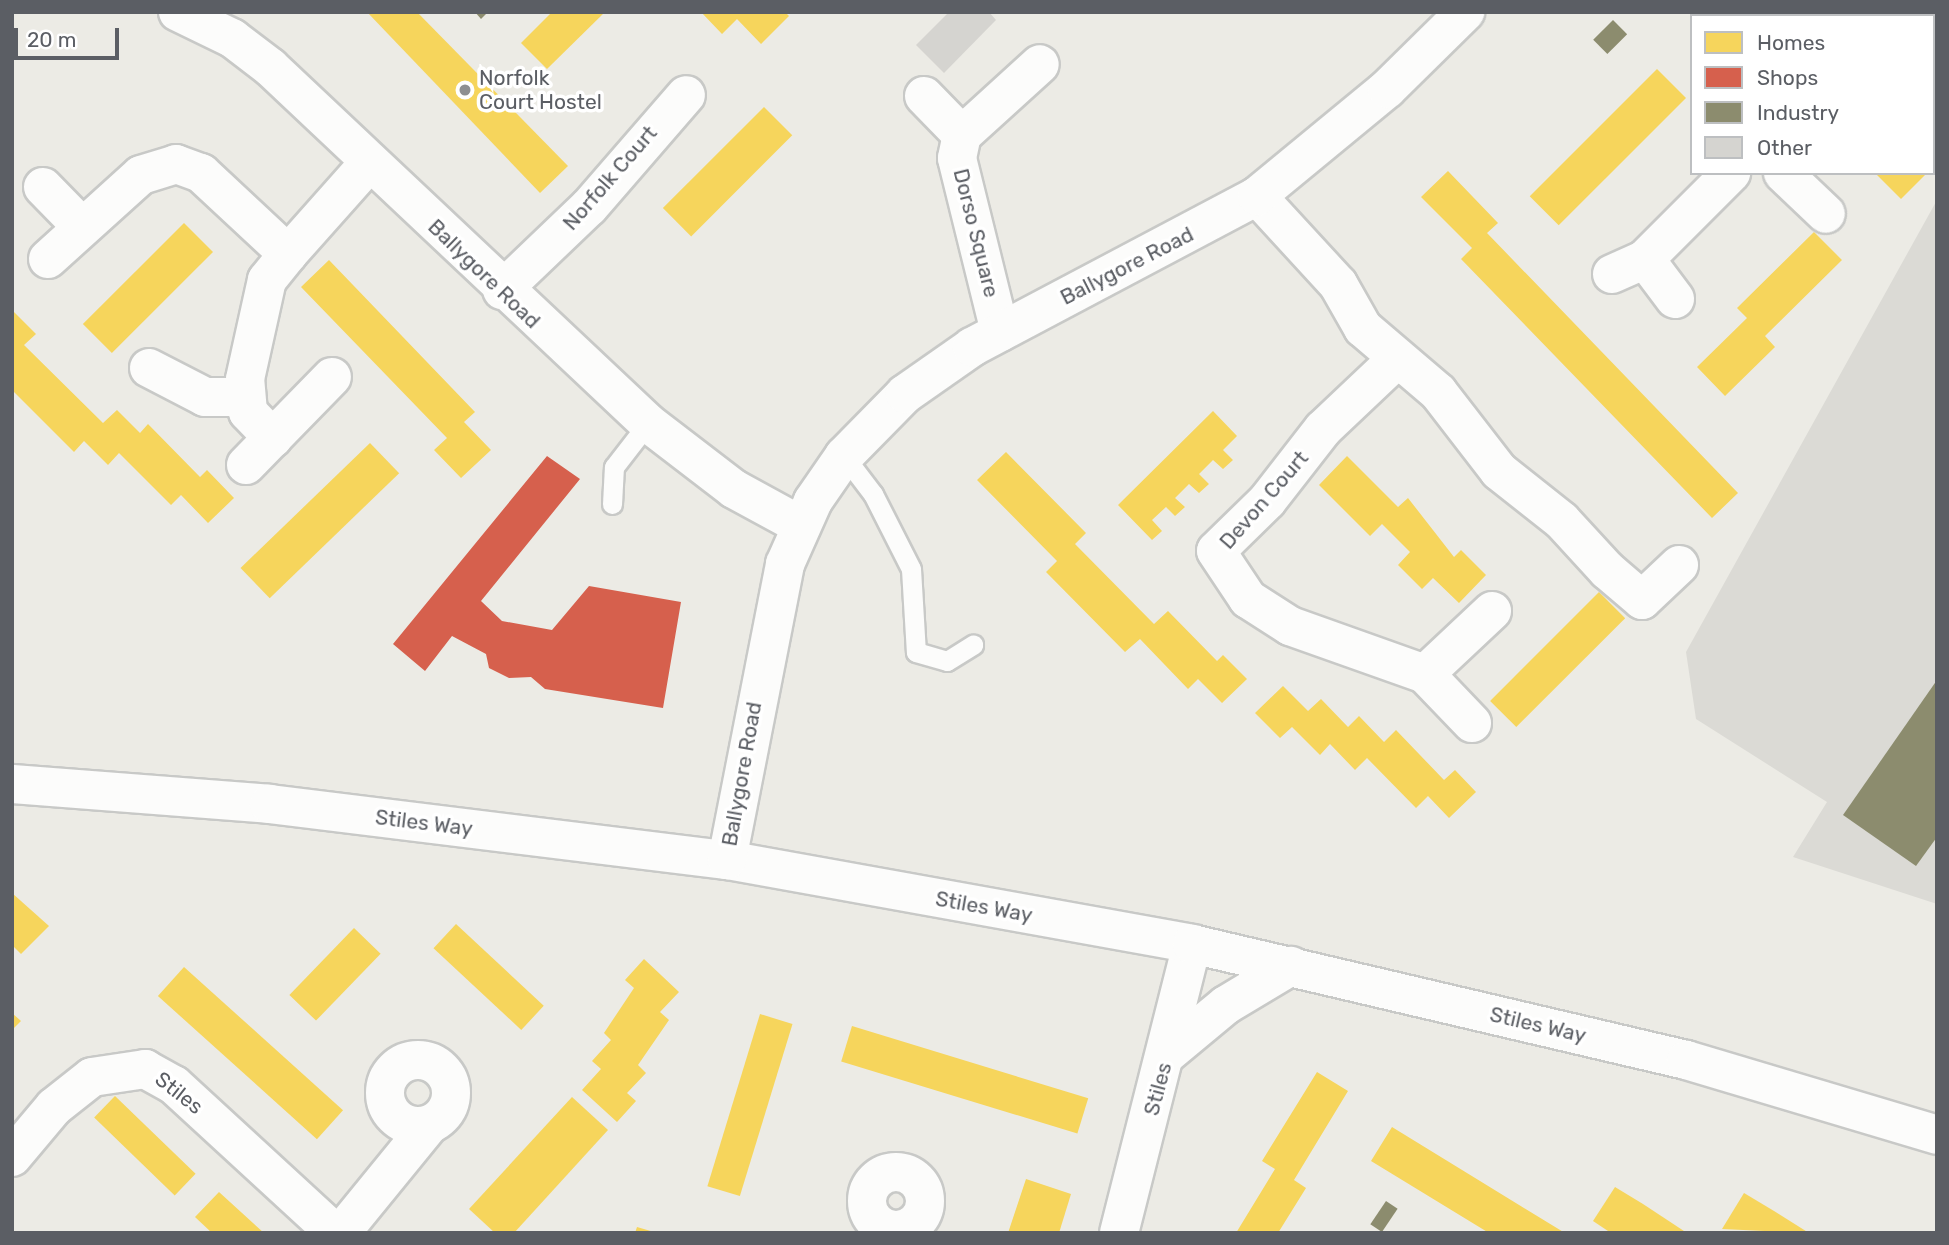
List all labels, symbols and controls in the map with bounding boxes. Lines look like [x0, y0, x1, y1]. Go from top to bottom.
scale bar [18, 14, 122, 58]
legend [1690, 14, 1935, 175]
text: 20 m [27, 27, 76, 52]
text: Homes [1757, 30, 1825, 55]
place label: Norfolk Court Hostel [479, 65, 602, 115]
text: Shops [1757, 65, 1818, 90]
marker: Norfolk Court Hostel [457, 82, 473, 98]
text: Industry [1757, 100, 1839, 125]
street label: Norfolk Court [558, 120, 662, 236]
text: Other [1757, 135, 1812, 160]
street label: Dorso Square [948, 166, 1004, 300]
street label: Ballygore Road [423, 214, 545, 334]
street label: Ballygore Road [1056, 222, 1198, 310]
street label: Devon Court [1215, 446, 1313, 554]
street label: Ballygore Road [717, 700, 767, 848]
street label: Stiles Way [374, 804, 474, 842]
street label: Stiles Way [933, 886, 1035, 928]
street label: Stiles Way [1487, 1002, 1589, 1048]
street label: Stiles [1139, 1060, 1177, 1118]
street label: Stiles [150, 1066, 208, 1120]

